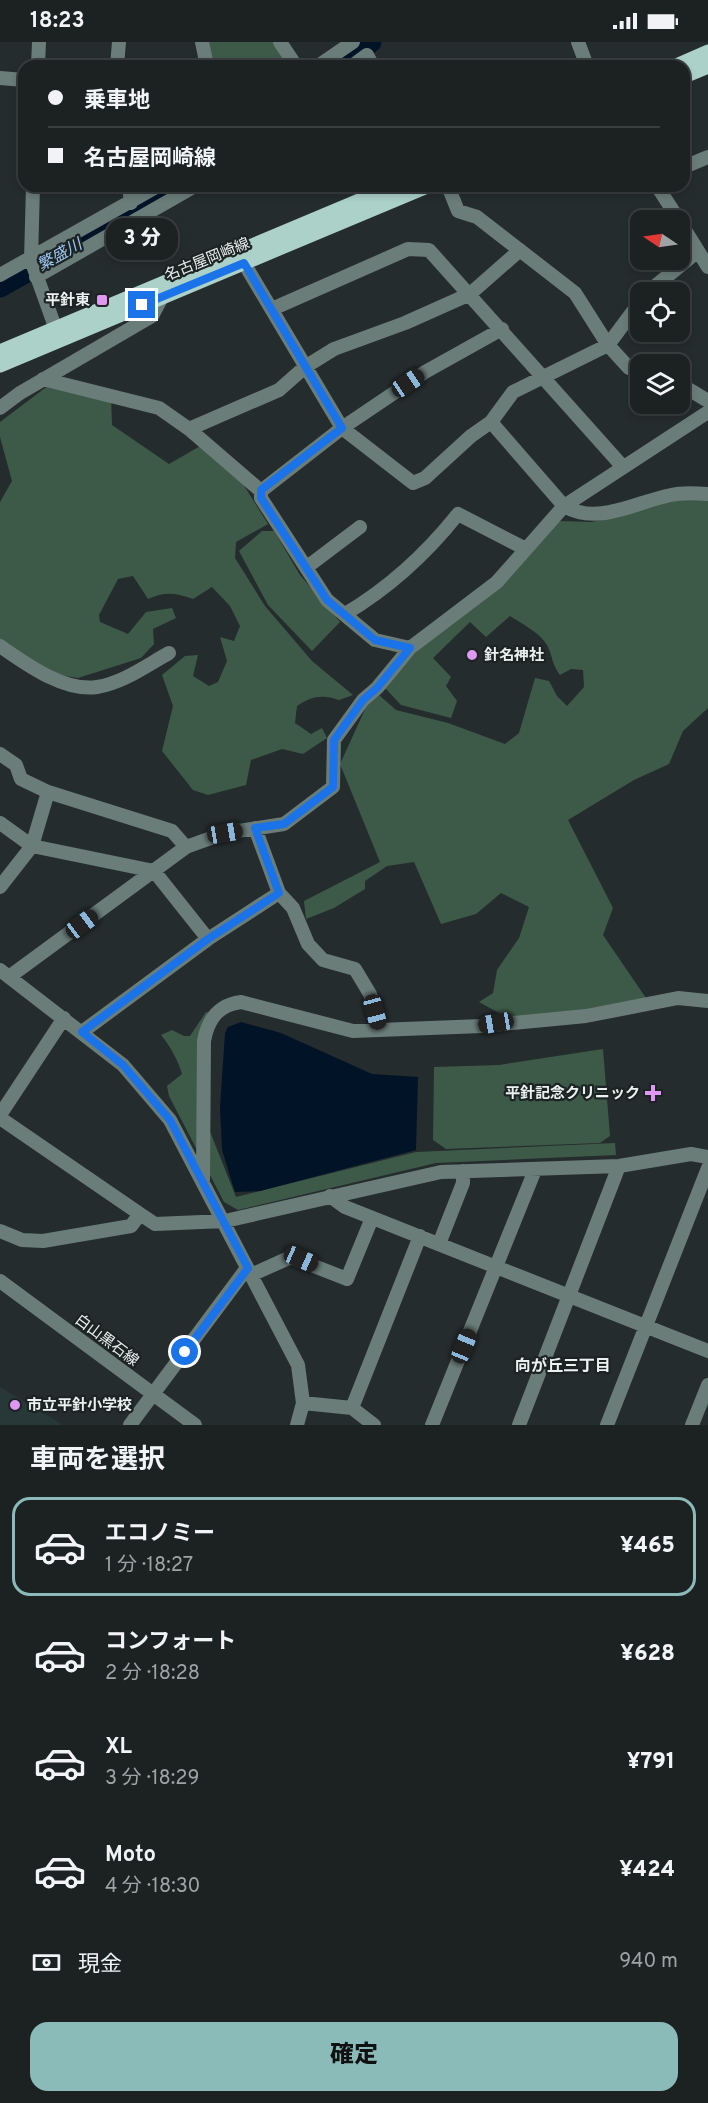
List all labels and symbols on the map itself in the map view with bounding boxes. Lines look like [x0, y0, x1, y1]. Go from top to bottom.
north arrow [630, 210, 690, 270]
callout: 3 分 [106, 218, 178, 260]
water label: 繁盛川 [34, 234, 88, 276]
street label: 名古屋岡崎線 [162, 235, 253, 286]
place label: 平針東 [45, 291, 90, 311]
route end [128, 291, 155, 318]
marker: 平針東 [95, 293, 109, 307]
car [388, 365, 428, 401]
place label: 針名神社 [484, 646, 544, 666]
marker: 針名神社 [465, 648, 479, 662]
car [206, 821, 244, 845]
car [62, 906, 102, 942]
car [362, 992, 388, 1032]
car [477, 1011, 515, 1035]
place label: 平針記念クリニック [505, 1084, 640, 1104]
marker: 平針記念クリニック [644, 1084, 662, 1102]
car [281, 1243, 321, 1275]
street label: 白山黒石線 [70, 1311, 142, 1371]
car [449, 1326, 479, 1366]
route start [171, 1338, 198, 1365]
district label: 向が丘三丁目 [515, 1357, 611, 1377]
place label: 市立平針小学校 [27, 1396, 132, 1416]
marker: 市立平針小学校 [8, 1398, 22, 1412]

